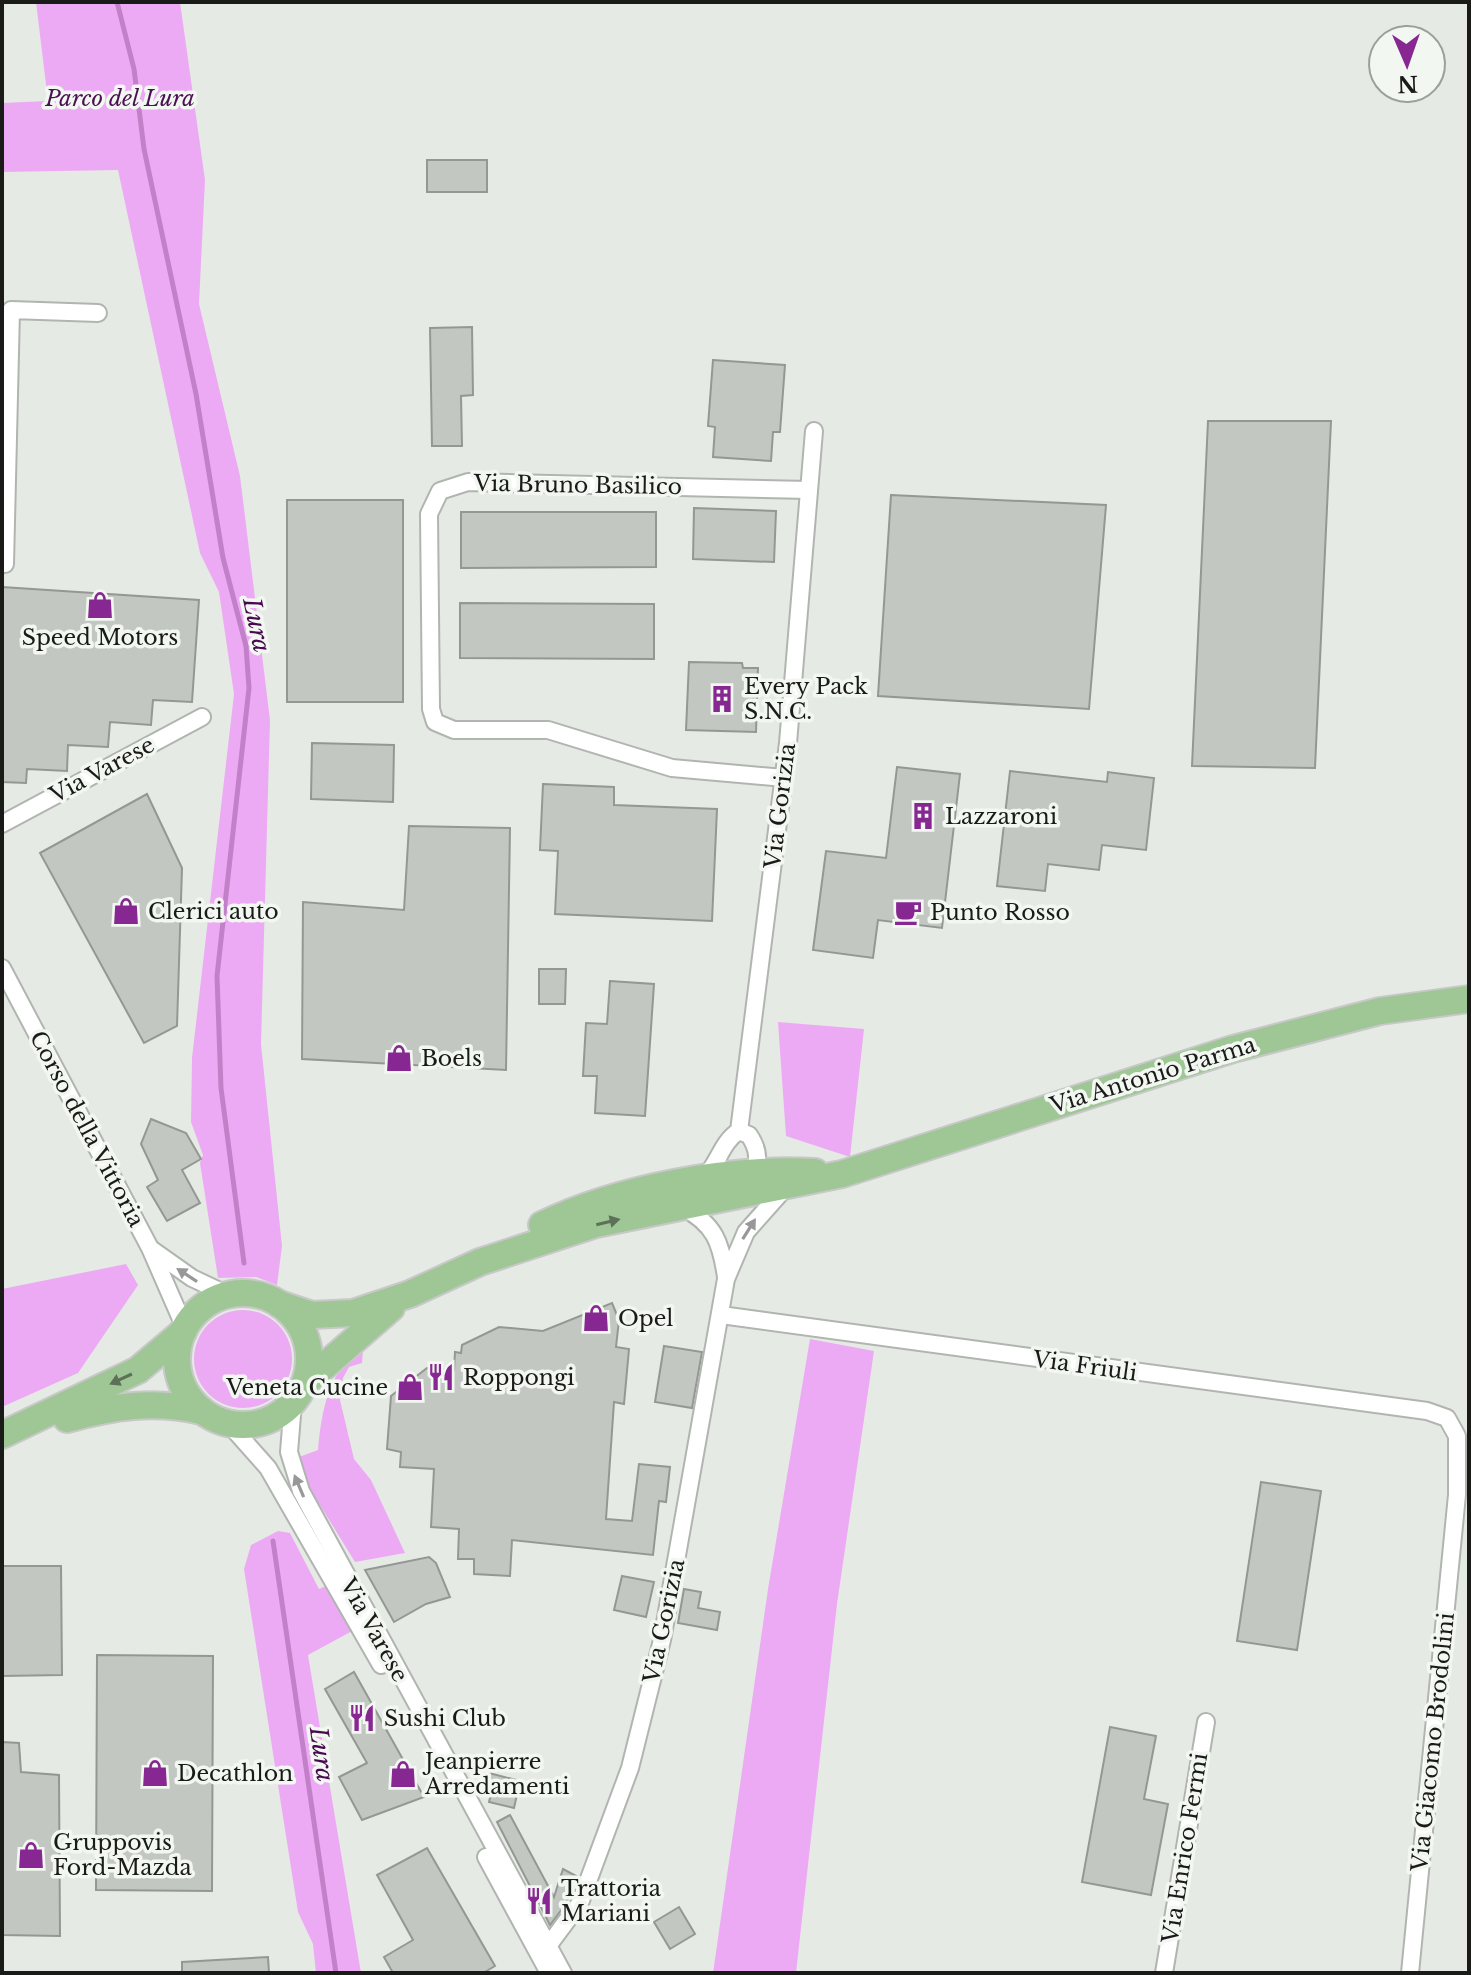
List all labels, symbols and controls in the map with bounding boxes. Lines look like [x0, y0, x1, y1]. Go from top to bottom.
north arrow [1367, 24, 1447, 104]
text: N [1397, 70, 1418, 97]
park label: Parco del Lura [44, 85, 195, 112]
street label: Via Bruno Basilico [473, 470, 682, 500]
shop icon: Speed Motors [85, 590, 115, 620]
water label: Lura [237, 594, 277, 655]
place label: Speed Motors [22, 624, 178, 651]
place label: Every Pack S.N.C. [744, 673, 868, 725]
building icon: Every Pack S.N.C. [707, 684, 737, 714]
street label: Via Varese [44, 731, 159, 809]
street label: Via Gorizia [759, 741, 801, 871]
building icon: Lazzaroni [908, 801, 938, 831]
place label: Lazzaroni [945, 803, 1058, 830]
shop icon: Clerici auto [111, 896, 141, 926]
cafe icon: Punto Rosso [893, 897, 923, 927]
place label: Clerici auto [148, 898, 279, 925]
place label: Punto Rosso [930, 899, 1070, 926]
street label: Corso della Vittoria [24, 1026, 150, 1232]
street label: Via Antonio Parma [1046, 1031, 1260, 1119]
shop icon: Boels [384, 1043, 414, 1073]
place label: Boels [421, 1045, 482, 1072]
one-way arrow [595, 1215, 620, 1228]
one-way arrow [742, 1218, 756, 1240]
one-way arrow [177, 1268, 198, 1283]
shop icon: Opel [581, 1303, 611, 1333]
place label: Opel [618, 1305, 674, 1332]
street label: Via Friuli [1030, 1345, 1139, 1387]
restaurant icon: Roppongi [426, 1362, 456, 1392]
place label: Roppongi [463, 1364, 575, 1391]
one-way arrow [109, 1372, 133, 1386]
shop icon: Veneta Cucine [395, 1372, 425, 1402]
place label: Veneta Cucine [225, 1374, 388, 1401]
one-way arrow [292, 1474, 305, 1498]
street label: Via Gorizia [637, 1556, 691, 1687]
street label: Via Varese [334, 1572, 414, 1687]
street label: Via Giacomo Brodolini [1406, 1611, 1460, 1874]
restaurant icon: Sushi Club [347, 1703, 377, 1733]
place label: Sushi Club [384, 1705, 506, 1732]
water label: Lura [304, 1724, 340, 1783]
place label: Jeanpierre Arredamenti [422, 1748, 570, 1800]
street label: Via Enrico Fermi [1156, 1750, 1213, 1946]
shop icon: Decathlon [140, 1758, 170, 1788]
shop icon: Jeanpierre Arredamenti [388, 1759, 418, 1789]
place label: Decathlon [177, 1760, 293, 1787]
place label: Gruppovis Ford-Mazda [53, 1829, 193, 1881]
shop icon: Gruppovis Ford-Mazda [16, 1840, 46, 1870]
place label: Trattoria Mariani [561, 1875, 662, 1927]
restaurant icon: Trattoria Mariani [524, 1886, 554, 1916]

